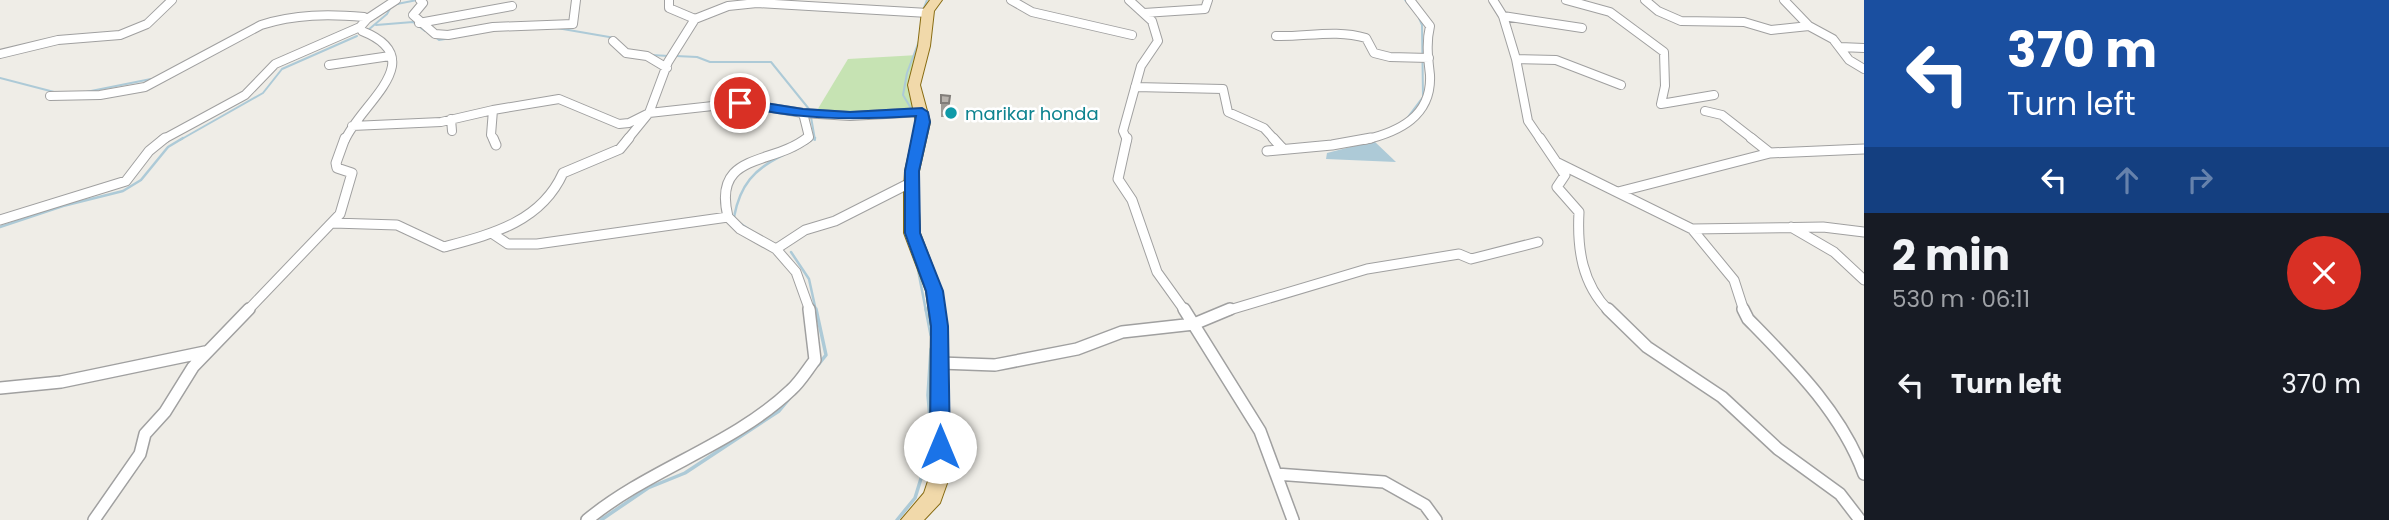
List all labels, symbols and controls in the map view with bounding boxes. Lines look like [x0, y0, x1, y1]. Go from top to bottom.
text: 370 m [2007, 16, 2157, 84]
icon: left [1892, 28, 1983, 119]
pin [710, 73, 770, 133]
text: Turn left [2007, 81, 2136, 126]
icon: arrive [721, 84, 759, 122]
place label: marikar honda [965, 101, 1099, 126]
marker: marikar honda [943, 105, 959, 121]
icon: left [2035, 161, 2073, 199]
icon: ahead [2108, 161, 2146, 199]
icon: right [2181, 161, 2219, 199]
text: 2 min [1892, 226, 2010, 285]
button: close [2287, 236, 2361, 310]
text: 530 m · 06:11 [1892, 283, 2030, 315]
icon: left [1892, 366, 1930, 404]
text: Turn left [1951, 366, 2062, 402]
text: 370 m [2281, 366, 2361, 402]
position arrow [903, 410, 977, 484]

